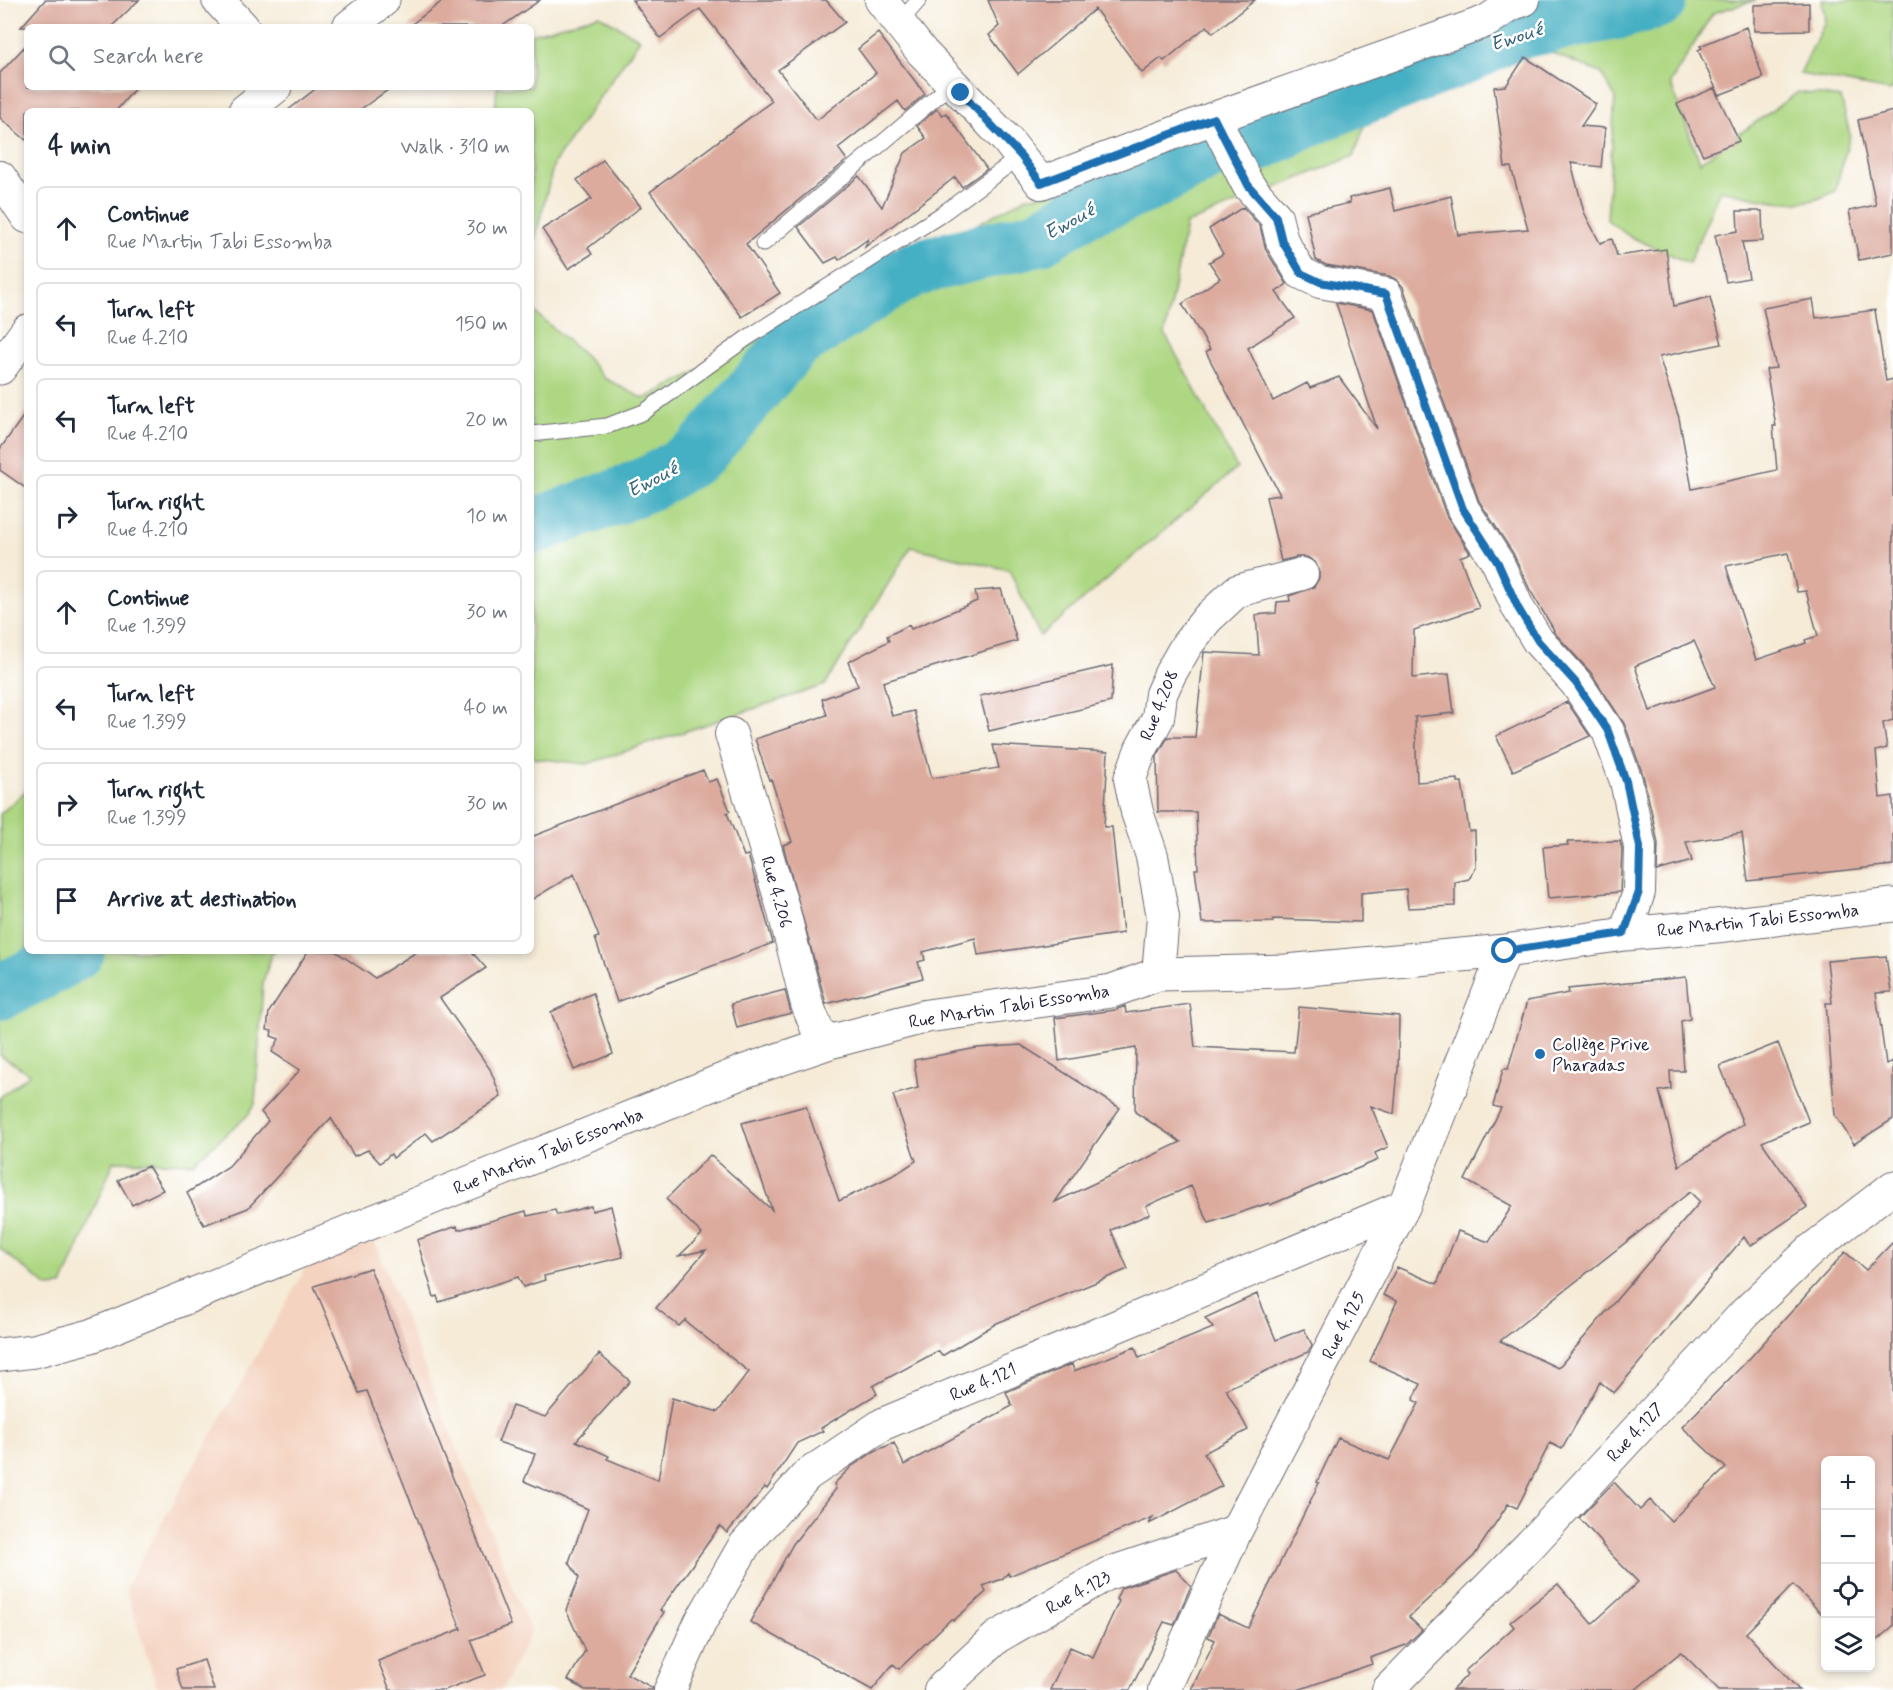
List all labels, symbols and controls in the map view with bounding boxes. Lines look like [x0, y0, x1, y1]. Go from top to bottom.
water label: Ewoué [1487, 15, 1549, 59]
search box [24, 24, 534, 90]
icon: search [45, 41, 78, 74]
text: Search here [93, 43, 204, 71]
route end [947, 79, 973, 105]
text: 4 min [48, 130, 111, 164]
text: Walk · 310 m [400, 134, 510, 161]
water label: Ewoué [1040, 196, 1102, 247]
text: Continue [107, 201, 189, 229]
icon: ahead [50, 212, 83, 245]
text: 30 m [466, 215, 508, 242]
text: Rue Martin Tabi Essomba [107, 229, 333, 256]
text: Turn left [107, 297, 195, 325]
icon: left [50, 308, 83, 341]
text: 150 m [455, 311, 508, 338]
text: Rue 4.210 [107, 325, 188, 352]
text: Turn left [107, 393, 195, 421]
icon: left [50, 404, 83, 437]
text: 20 m [465, 407, 508, 434]
text: Rue 4.210 [107, 421, 188, 448]
water label: Ewoué [623, 455, 685, 505]
text: Turn right [107, 489, 205, 517]
icon: right [50, 500, 83, 533]
text: 10 m [466, 503, 508, 530]
text: Rue 4.210 [107, 517, 188, 544]
text: Continue [107, 585, 189, 613]
icon: ahead [50, 596, 83, 629]
text: 30 m [466, 599, 508, 626]
text: Rue 1.399 [107, 613, 187, 640]
street label: Rue 4.208 [1135, 666, 1185, 744]
text: Turn left [107, 681, 195, 709]
icon: left [50, 692, 83, 725]
text: 40 m [464, 695, 508, 722]
text: Rue 1.399 [107, 709, 187, 736]
text: Turn right [107, 777, 205, 805]
icon: right [50, 788, 83, 821]
text: 30 m [466, 791, 508, 818]
text: Rue 1.399 [107, 805, 187, 832]
street label: Rue 4.206 [754, 854, 798, 931]
icon: arrive [50, 884, 83, 917]
text: Arrive at destination [107, 886, 297, 914]
street label: Rue Martin Tabi Essomba [1656, 898, 1860, 944]
route start [1491, 937, 1517, 963]
street label: Rue Martin Tabi Essomba [907, 979, 1111, 1035]
place label: Collège Prive Pharadas [1552, 1033, 1649, 1078]
marker: Collège Prive Pharadas [1533, 1047, 1547, 1061]
street label: Rue Martin Tabi Essomba [450, 1103, 647, 1201]
street label: Rue 4.125 [1317, 1287, 1371, 1364]
street label: Rue 4.121 [946, 1358, 1020, 1408]
street label: Rue 4.127 [1602, 1398, 1670, 1468]
map controls [1821, 1456, 1875, 1672]
button: + [1821, 1456, 1875, 1510]
button: − [1821, 1510, 1875, 1564]
button: locate [1821, 1564, 1875, 1618]
street label: Rue 4.123 [1042, 1565, 1115, 1621]
button: layers [1821, 1618, 1875, 1672]

